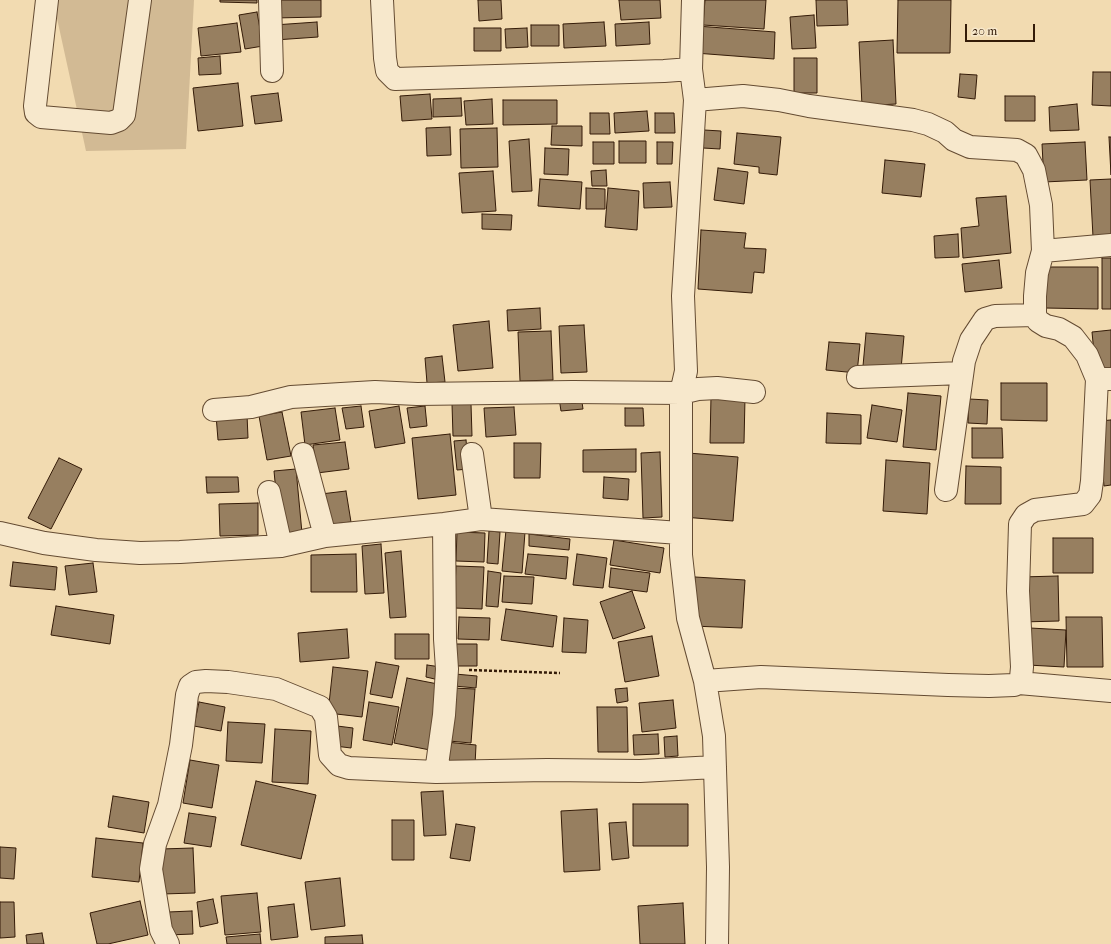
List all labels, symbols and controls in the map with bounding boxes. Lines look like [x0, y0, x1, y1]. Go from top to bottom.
scale bar [967, 16, 1037, 42]
text: 20 m [972, 24, 997, 38]

